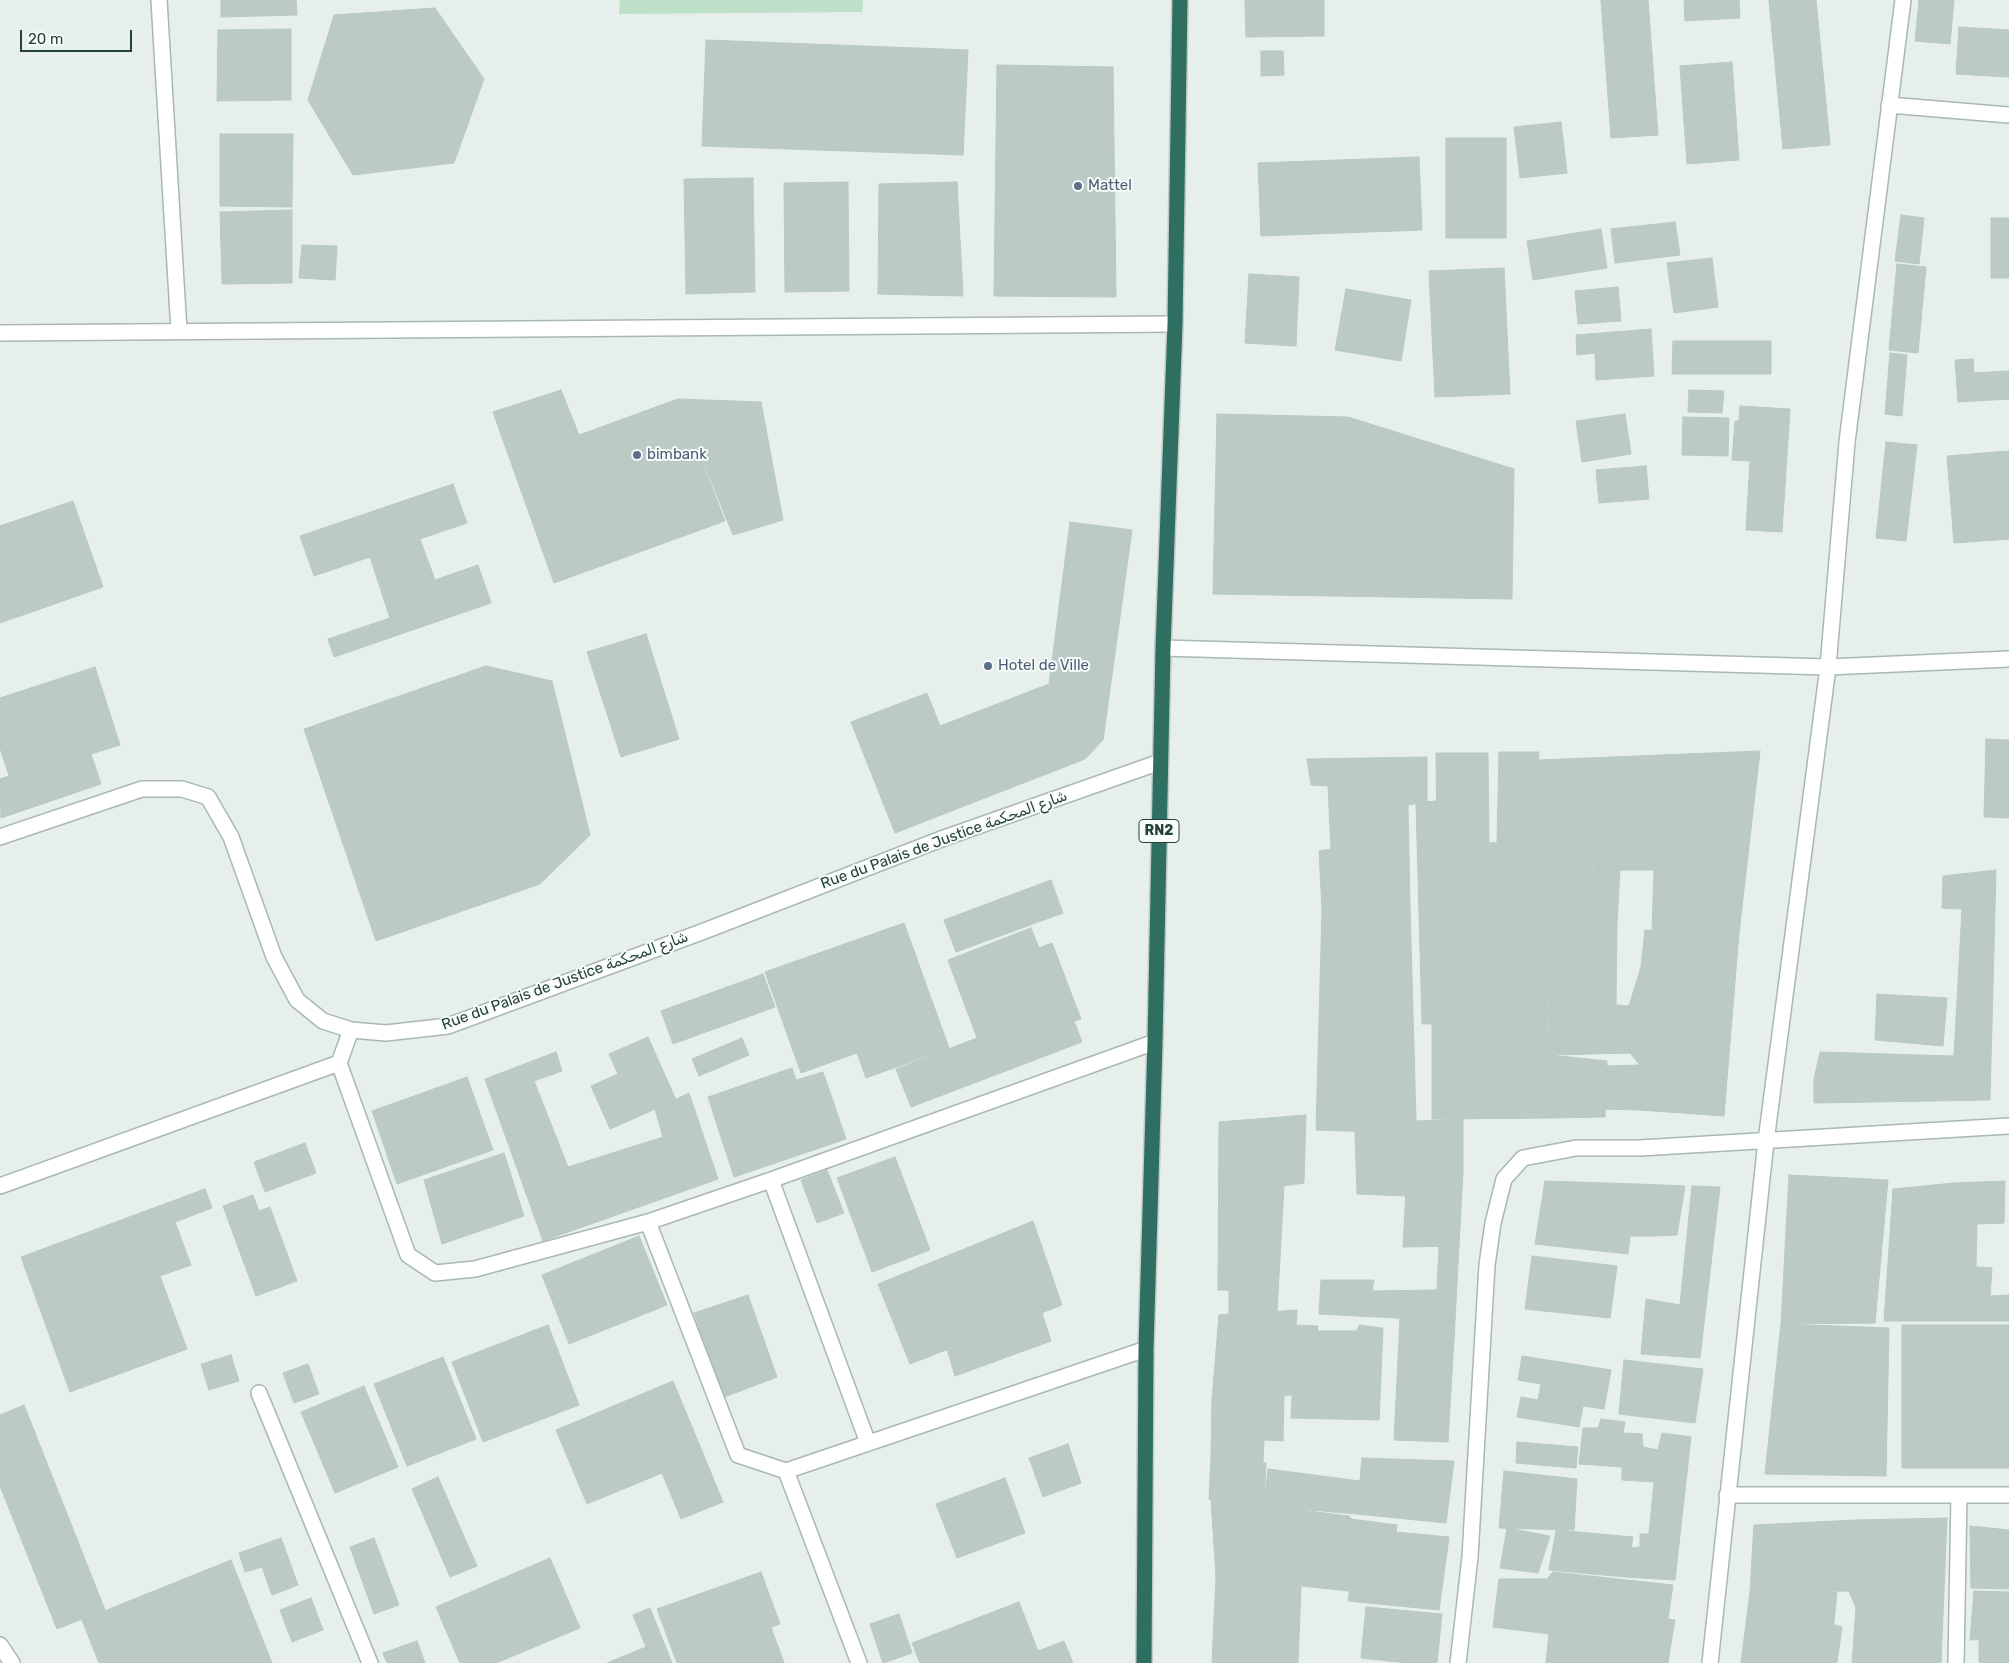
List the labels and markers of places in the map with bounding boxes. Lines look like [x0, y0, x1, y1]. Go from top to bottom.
place label: Mattel [1088, 177, 1132, 195]
marker: Mattel [1072, 180, 1084, 192]
place label: bimbank [647, 446, 707, 464]
marker: bimbank [631, 449, 643, 461]
place label: Hotel de Ville [998, 657, 1089, 675]
marker: Hotel de Ville [982, 660, 994, 672]

